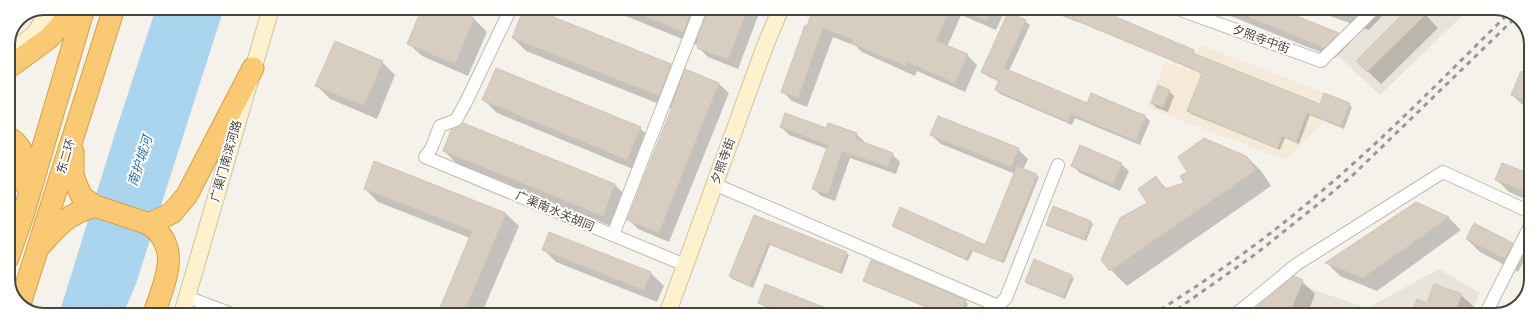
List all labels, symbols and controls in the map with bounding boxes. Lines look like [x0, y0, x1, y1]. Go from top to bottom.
street label: 夕照寺中街 [1230, 22, 1292, 56]
street label: 广渠门南滨河路 [208, 119, 244, 203]
water label: 南护城河 [125, 131, 156, 188]
street label: 夕照寺街 [708, 136, 738, 186]
street label: 东二环 [54, 137, 78, 175]
street label: 广渠南水关胡同 [514, 188, 596, 234]

